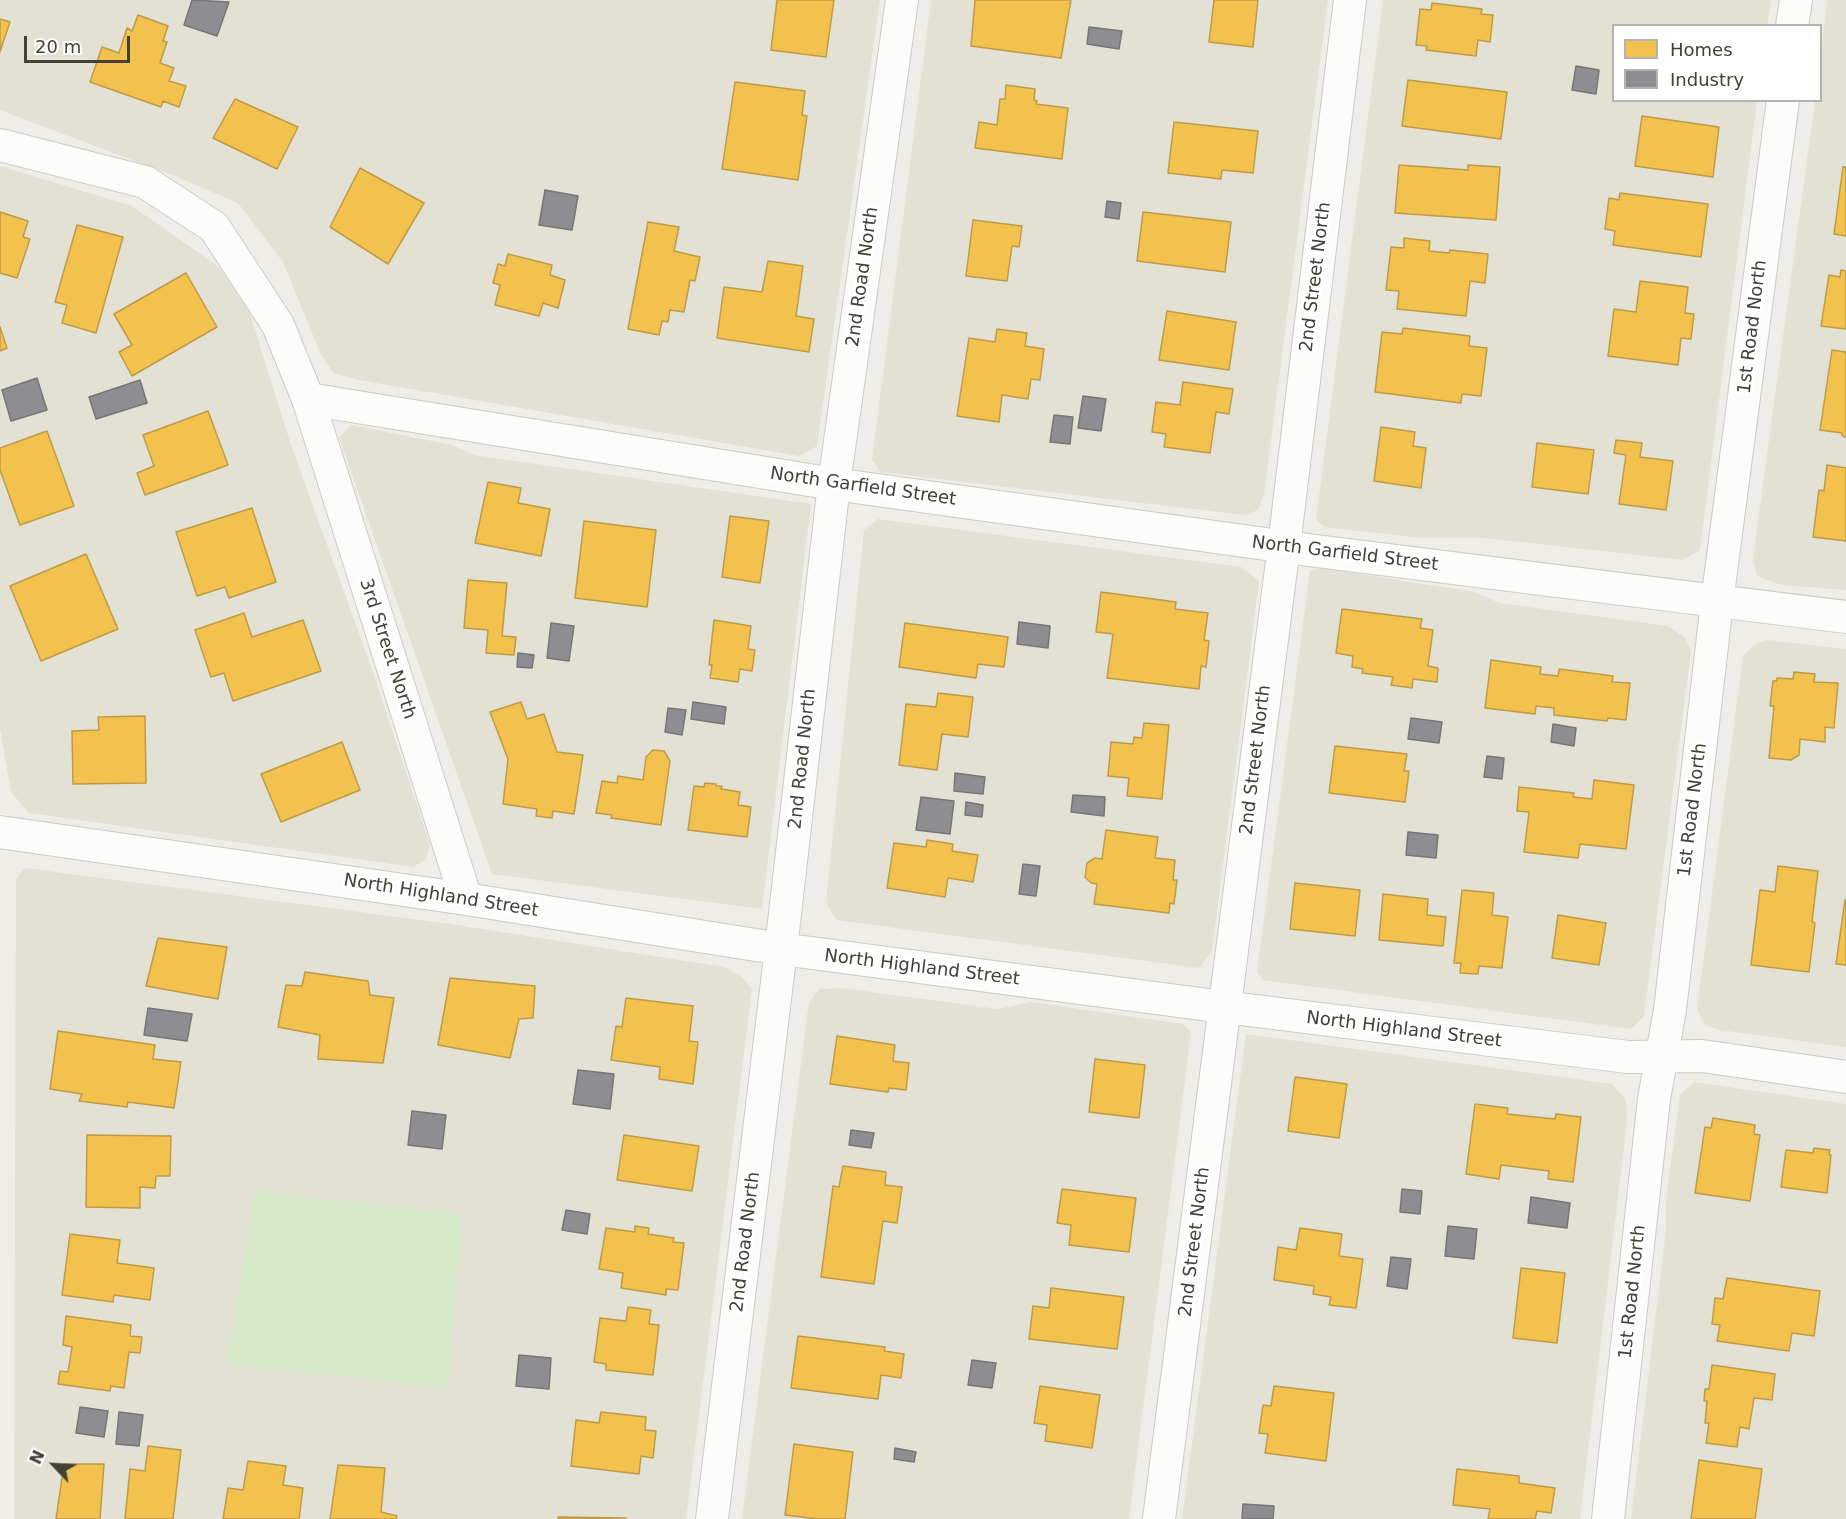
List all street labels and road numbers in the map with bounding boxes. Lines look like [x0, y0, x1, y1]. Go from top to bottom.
street label: 2nd Street North [1296, 201, 1336, 353]
street label: 2nd Road North [842, 206, 884, 348]
street label: 1st Road North [1734, 259, 1772, 395]
street label: North Garfield Street [769, 463, 957, 511]
street label: North Garfield Street [1251, 532, 1439, 576]
street label: 3rd Street North [354, 576, 420, 722]
street label: 2nd Street North [1236, 684, 1276, 836]
street label: 2nd Road North [785, 688, 821, 830]
street label: 1st Road North [1674, 742, 1712, 878]
street label: North Highland Street [342, 870, 540, 922]
street label: North Highland Street [823, 945, 1021, 991]
street label: North Highland Street [1305, 1007, 1503, 1053]
street label: 2nd Street North [1175, 1166, 1215, 1318]
street label: 2nd Road North [727, 1171, 765, 1313]
street label: 1st Road North [1615, 1224, 1651, 1360]

